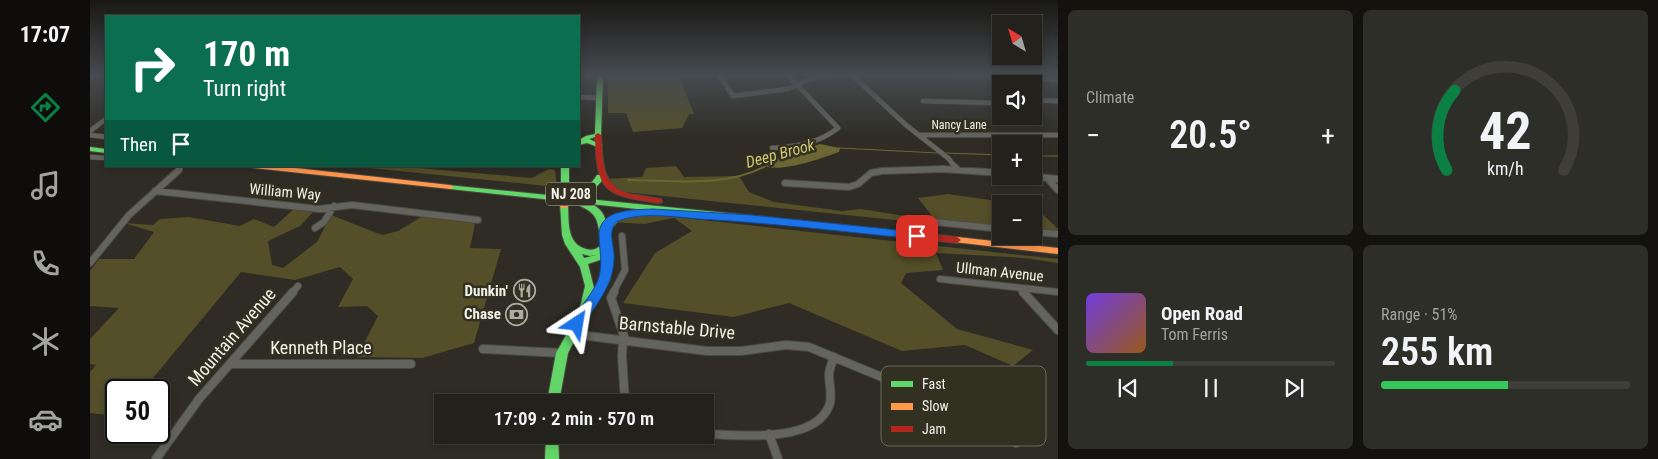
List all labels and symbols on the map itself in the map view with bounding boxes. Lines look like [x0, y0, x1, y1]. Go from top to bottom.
north arrow [992, 15, 1042, 65]
street label: Nancy Lane [931, 118, 987, 132]
water label: Deep Brook [744, 135, 818, 172]
street label: William Way [249, 180, 321, 204]
road number: NJ 208 [546, 182, 596, 205]
pin [896, 215, 938, 257]
street label: Ullman Avenue [955, 258, 1045, 286]
restaurant icon: Dunkin' [512, 279, 536, 303]
place label: Dunkin' [465, 282, 509, 300]
street label: Mountain Avenue [183, 283, 280, 390]
position arrow [550, 297, 602, 349]
bank icon: Chase [505, 302, 529, 326]
place label: Chase [464, 305, 501, 323]
street label: Barnstable Drive [618, 312, 736, 343]
street label: Kenneth Place [270, 337, 372, 358]
legend [881, 366, 1046, 446]
text: Fast [922, 376, 946, 392]
speed limit sign: 50 [105, 379, 170, 444]
text: Slow [922, 398, 949, 414]
text: Jam [922, 421, 946, 437]

